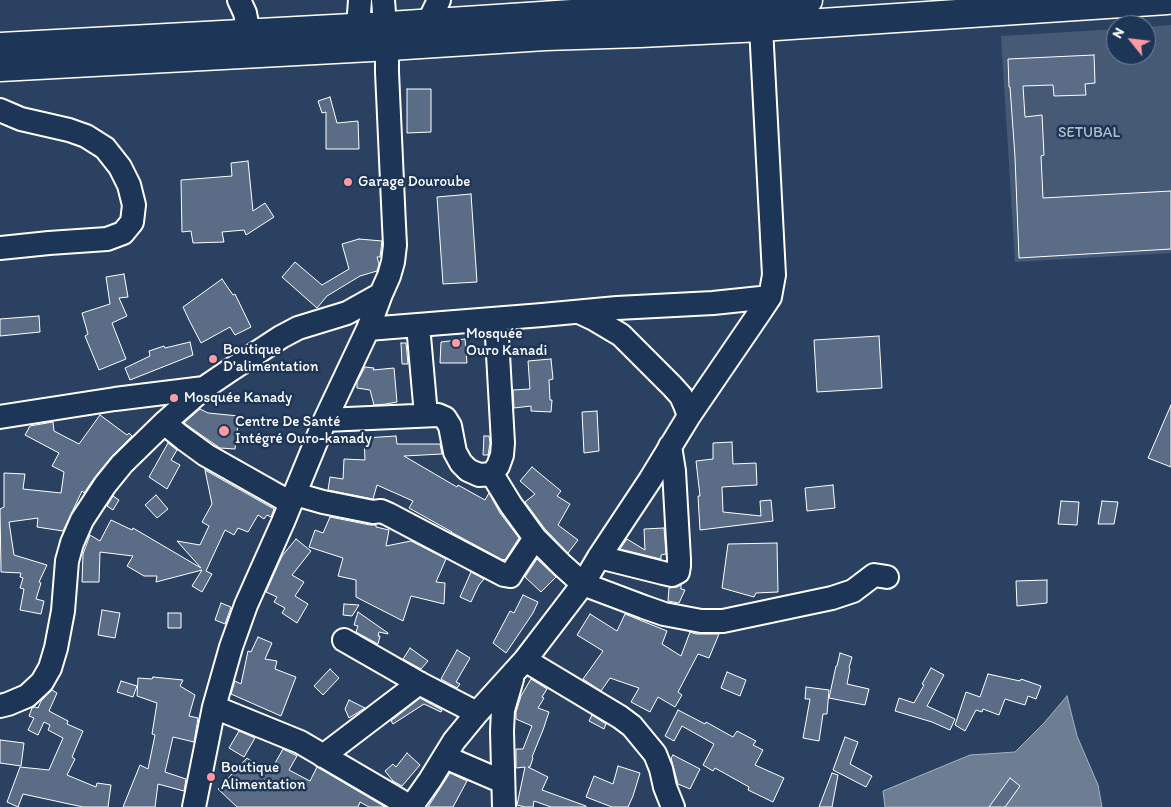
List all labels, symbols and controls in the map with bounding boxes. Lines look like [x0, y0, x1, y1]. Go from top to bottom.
north arrow [1106, 15, 1156, 65]
text: N [1109, 25, 1128, 41]
park label: SETUBAL [1058, 124, 1120, 142]
place label: Garage Douroube [358, 173, 470, 191]
marker: Garage Douroube [342, 176, 354, 188]
place label: Mosquée Ouro Kanadi [466, 325, 547, 360]
marker: Mosquée Ouro Kanadi [450, 337, 462, 349]
place label: Boutique D'alimentation [223, 341, 318, 376]
marker: Boutique D'alimentation [207, 353, 219, 365]
place label: Mosquée Kanady [184, 389, 292, 407]
marker: Mosquée Kanady [168, 392, 180, 404]
place label: Centre De Santé Intégré Ouro-kanady [235, 413, 372, 448]
marker: Centre De Santé Intégré Ouro-kanady [217, 424, 231, 438]
place label: Boutique Alimentation [221, 759, 305, 794]
marker: Boutique Alimentation [205, 771, 217, 783]

